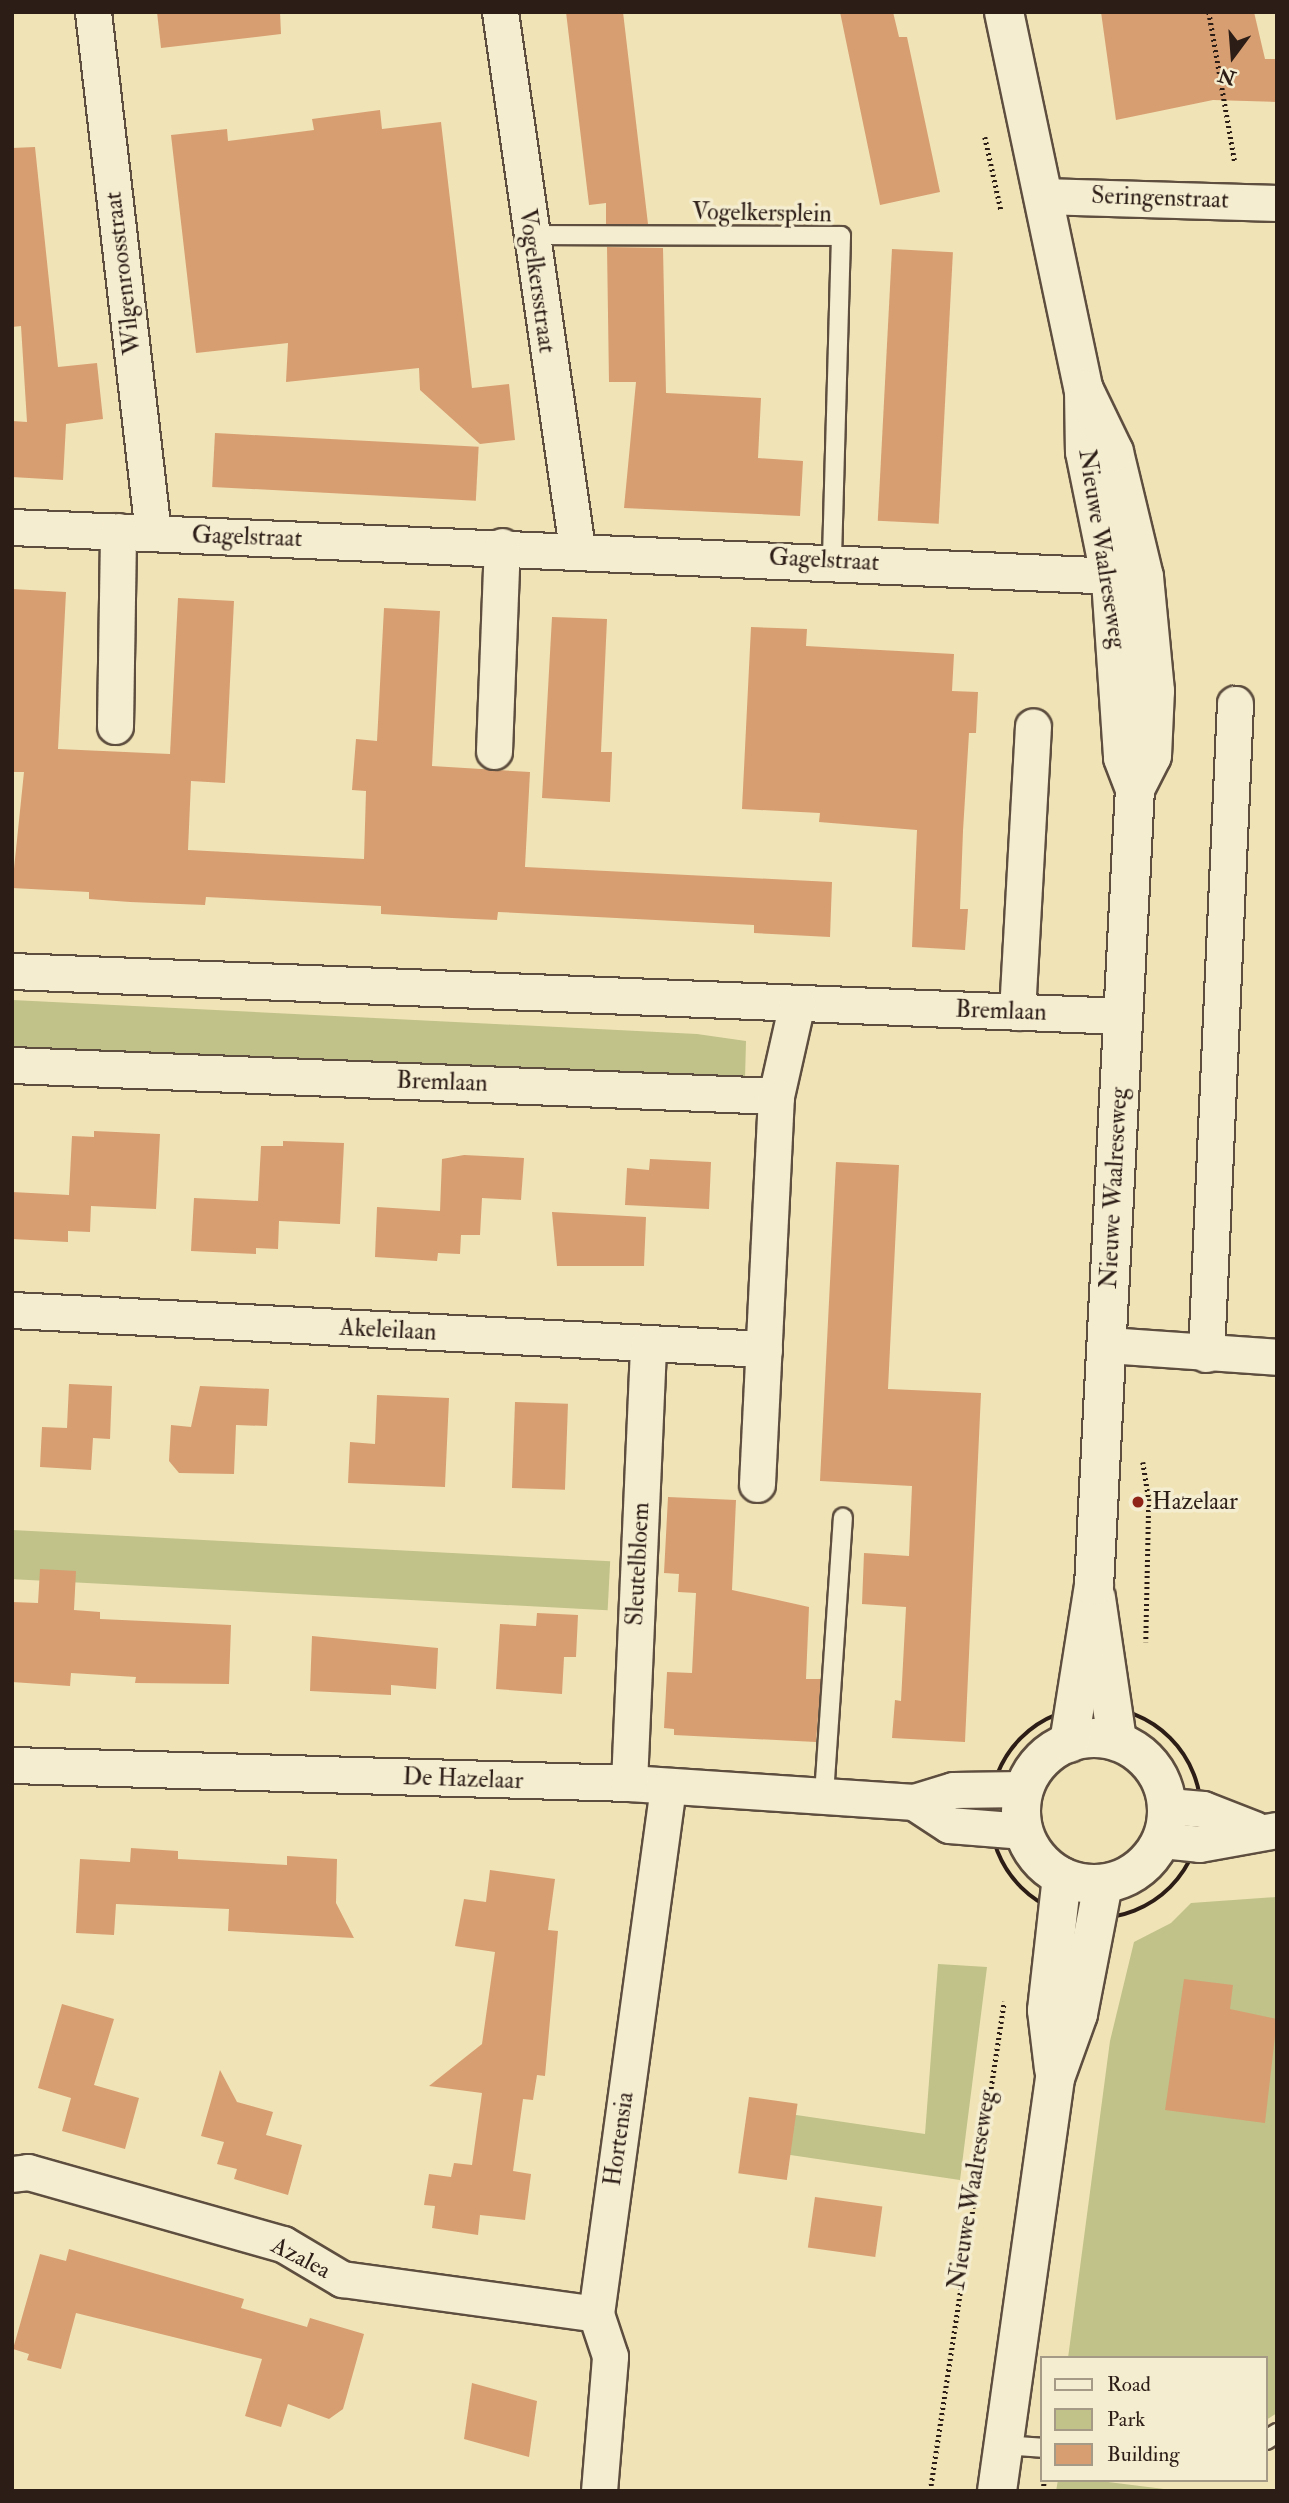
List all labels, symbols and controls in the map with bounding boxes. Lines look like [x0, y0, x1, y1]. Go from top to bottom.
north arrow [1198, 21, 1268, 91]
text: N [1216, 62, 1239, 90]
street label: Seringenstraat [1091, 181, 1229, 215]
street label: Wilgenroosstraat [99, 190, 147, 356]
street label: Vogelkersplein [692, 197, 832, 229]
street label: Vogelkersstraat [513, 207, 561, 355]
street label: Nieuwe Waalreseweg [1072, 447, 1132, 651]
street label: Gagelstraat [191, 521, 303, 553]
street label: Gagelstraat [768, 543, 880, 577]
street label: Bremlaan [955, 995, 1047, 1027]
street label: Bremlaan [396, 1066, 488, 1098]
street label: Nieuwe Waalreseweg [1094, 1087, 1134, 1289]
street label: Akeleilaan [339, 1313, 437, 1347]
place label: Hazelaar [1152, 1488, 1238, 1516]
marker: Hazelaar [1130, 1494, 1146, 1510]
street label: Sleutelbloem [620, 1502, 656, 1626]
street label: De Hazelaar [402, 1763, 524, 1795]
street label: Nieuwe Waalreseweg [942, 2088, 1002, 2292]
street label: Hortensia [598, 2090, 640, 2188]
street label: Azalea [267, 2231, 335, 2285]
legend [1040, 2356, 1268, 2482]
text: Road [1107, 2371, 1151, 2398]
text: Park [1107, 2406, 1145, 2433]
text: Building [1107, 2441, 1180, 2468]

